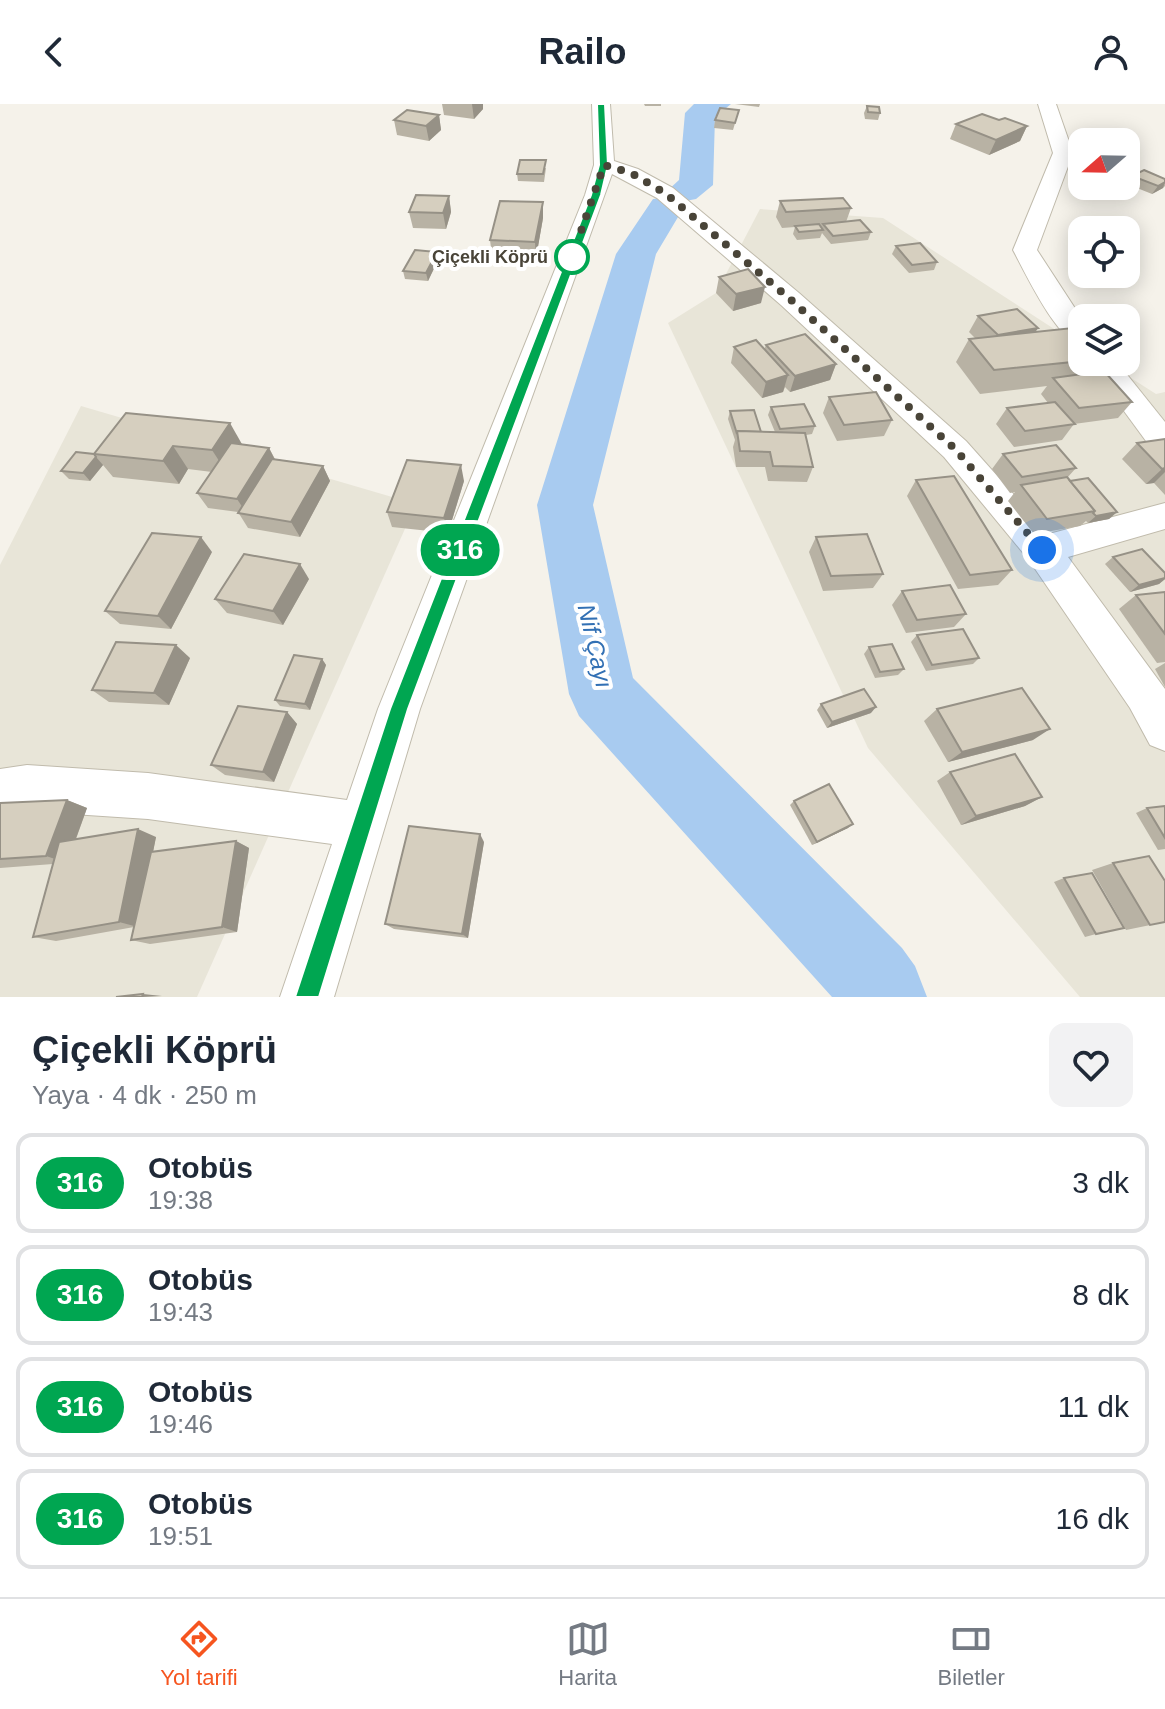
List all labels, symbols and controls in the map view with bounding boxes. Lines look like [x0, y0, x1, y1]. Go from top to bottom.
icon: back [32, 30, 76, 74]
icon: person [1089, 30, 1133, 74]
text: Railo [538, 31, 627, 72]
north arrow [1068, 128, 1140, 200]
map controls [1068, 128, 1140, 376]
button: locate [1068, 216, 1140, 288]
marker: Çiçekli Köprü [555, 240, 589, 274]
place label: Çiçekli Köprü [432, 247, 548, 267]
button: layers [1068, 304, 1140, 376]
line badge: 316 [414, 524, 506, 576]
your location [1022, 530, 1062, 570]
text: 316 [437, 534, 483, 565]
water label: Nif Çayı [573, 601, 618, 691]
button: heart [1049, 1023, 1133, 1107]
text: Çiçekli Köprü [32, 1029, 277, 1071]
text: Yaya · 4 dk · 250 m [32, 1080, 257, 1110]
text: Otobüs [148, 1151, 253, 1184]
text: 3 dk [1072, 1166, 1129, 1199]
text: 316 [57, 1167, 103, 1198]
text: 19:38 [148, 1185, 213, 1215]
text: Otobüs [148, 1263, 253, 1296]
text: 8 dk [1072, 1278, 1129, 1311]
text: 316 [57, 1279, 103, 1310]
text: 19:43 [148, 1297, 213, 1327]
text: Otobüs [148, 1375, 253, 1408]
text: 11 dk [1058, 1390, 1129, 1423]
text: 316 [57, 1391, 103, 1422]
text: 19:46 [148, 1409, 213, 1439]
text: Otobüs [148, 1487, 253, 1520]
text: 16 dk [1056, 1502, 1129, 1535]
text: 316 [57, 1503, 103, 1534]
text: 19:51 [148, 1521, 213, 1551]
tab: Yol tarifi [160, 1617, 238, 1691]
tab: Harita [558, 1617, 617, 1691]
tab: Biletler [937, 1617, 1005, 1691]

